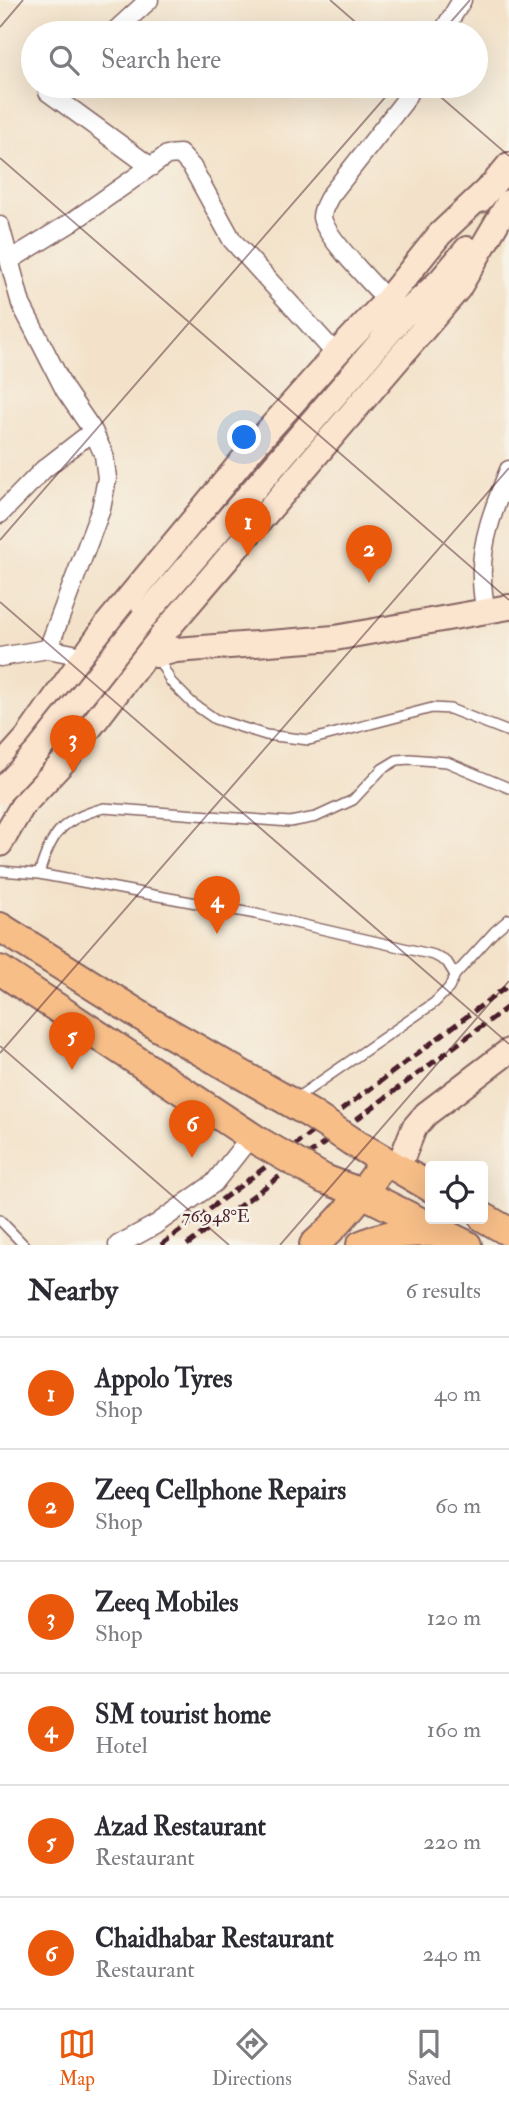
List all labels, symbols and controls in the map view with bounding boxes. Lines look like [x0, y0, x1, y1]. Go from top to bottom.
search box [21, 21, 488, 98]
icon: search [45, 41, 83, 79]
text: Search here [101, 44, 221, 76]
your location [227, 420, 261, 454]
pin: 1 [225, 498, 271, 556]
pin: 2 [346, 525, 392, 583]
pin: 3 [50, 715, 96, 773]
pin: 4 [194, 876, 240, 934]
pin: 5 [49, 1012, 95, 1070]
pin: 6 [169, 1100, 215, 1158]
map controls [425, 1161, 488, 1224]
button: locate [425, 1161, 488, 1224]
text: 76.948°E [182, 1205, 250, 1228]
text: Nearby [28, 1272, 118, 1309]
text: 6 results [406, 1276, 481, 1305]
text: Appolo Tyres [95, 1363, 232, 1395]
text: 1 [47, 1379, 55, 1408]
text: 40 m [434, 1379, 481, 1408]
text: Shop [95, 1395, 143, 1424]
text: Zeeq Cellphone Repairs [95, 1475, 346, 1507]
text: 2 [45, 1491, 57, 1520]
text: 60 m [435, 1491, 481, 1520]
text: Shop [95, 1507, 143, 1536]
text: Zeeq Mobiles [95, 1587, 238, 1619]
text: 3 [47, 1603, 55, 1632]
text: 120 m [427, 1603, 481, 1632]
text: Shop [95, 1619, 143, 1648]
text: SM tourist home [95, 1699, 271, 1731]
text: 4 [45, 1715, 57, 1744]
text: 160 m [427, 1715, 481, 1744]
text: Hotel [95, 1731, 148, 1760]
text: Azad Restaurant [95, 1811, 266, 1843]
text: 5 [46, 1827, 56, 1856]
text: 220 m [423, 1827, 481, 1856]
text: Restaurant [95, 1843, 195, 1872]
text: Chaidhabar Restaurant [95, 1923, 334, 1955]
text: 6 [45, 1939, 57, 1968]
text: 240 m [422, 1939, 481, 1968]
text: Restaurant [95, 1955, 195, 1984]
tab: Map [58, 2025, 96, 2091]
tab: Directions [212, 2025, 292, 2091]
tab: Saved [408, 2025, 451, 2091]

